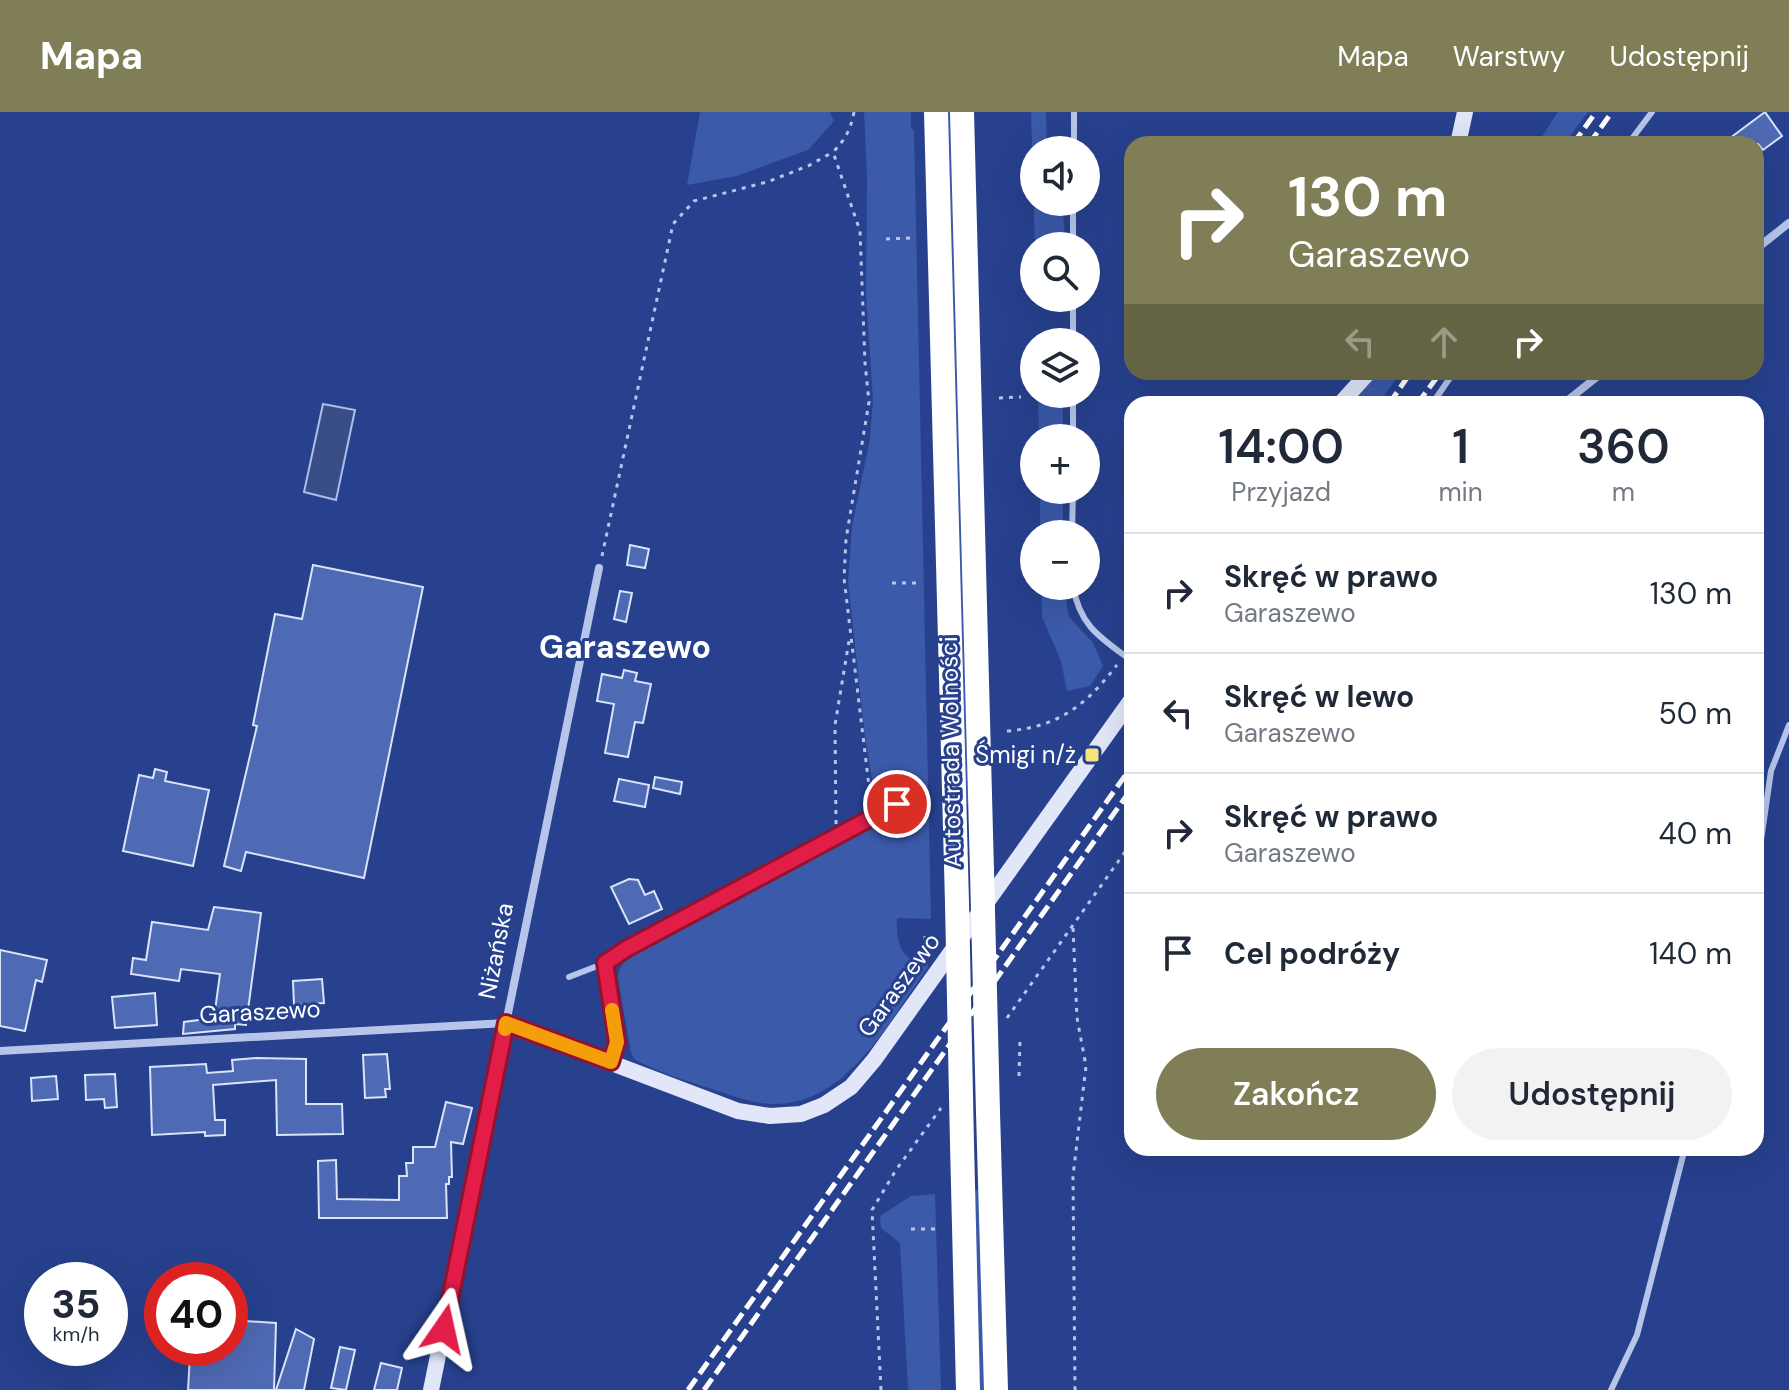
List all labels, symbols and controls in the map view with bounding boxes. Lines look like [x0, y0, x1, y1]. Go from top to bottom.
text: Mapa [40, 31, 143, 81]
text: Mapa [1337, 38, 1409, 75]
text: Warstwy [1453, 38, 1565, 75]
text: Udostępnij [1609, 38, 1749, 75]
map controls [1020, 136, 1100, 600]
button: sound [1020, 136, 1100, 216]
text: 130 m [1288, 160, 1447, 233]
icon: right [1156, 168, 1260, 272]
text: Garaszewo [1288, 231, 1470, 278]
button: search [1020, 232, 1100, 312]
icon: left [1338, 320, 1382, 364]
icon: ahead [1422, 320, 1466, 364]
icon: right [1506, 320, 1550, 364]
button: layers [1020, 328, 1100, 408]
text: 14:00 [1218, 415, 1344, 478]
text: 1 [1452, 415, 1469, 478]
text: 360 [1577, 415, 1670, 478]
button: + [1020, 424, 1100, 504]
text: Przyjazd [1231, 475, 1331, 509]
text: min [1438, 475, 1483, 509]
text: m [1612, 475, 1635, 509]
button: − [1020, 520, 1100, 600]
text: Skręć w prawo [1224, 557, 1438, 596]
icon: right [1156, 571, 1200, 615]
text: 130 m [1650, 574, 1732, 613]
text: Garaszewo [1224, 596, 1356, 630]
district label: Garaszewo [539, 626, 711, 668]
street label: Autostrada Wolności [933, 636, 968, 868]
text: Skręć w lewo [1224, 677, 1414, 716]
icon: left [1156, 691, 1200, 735]
text: 50 m [1658, 694, 1732, 733]
text: Garaszewo [1224, 716, 1356, 750]
place label: Śmigi n/ż [975, 739, 1076, 770]
marker: Śmigi n/ż [1083, 746, 1101, 764]
pin [863, 770, 931, 838]
icon: arrive [875, 782, 919, 826]
text: Skręć w prawo [1224, 797, 1438, 836]
icon: right [1156, 811, 1200, 855]
text: 40 m [1659, 814, 1732, 853]
text: Garaszewo [1224, 836, 1356, 870]
street label: Niżańska [471, 900, 520, 1002]
street label: Garaszewo [850, 926, 947, 1043]
icon: arrive [1156, 931, 1200, 975]
text: Cel podróży [1224, 934, 1400, 973]
text: 140 m [1649, 934, 1732, 973]
street label: Garaszewo [199, 993, 321, 1030]
button: Zakończ [1156, 1048, 1436, 1140]
button: Udostępnij [1452, 1048, 1732, 1140]
speed limit sign: 40 [144, 1262, 248, 1366]
text: 35 [52, 1278, 101, 1330]
position arrow [402, 1287, 486, 1371]
text: km/h [52, 1321, 100, 1347]

